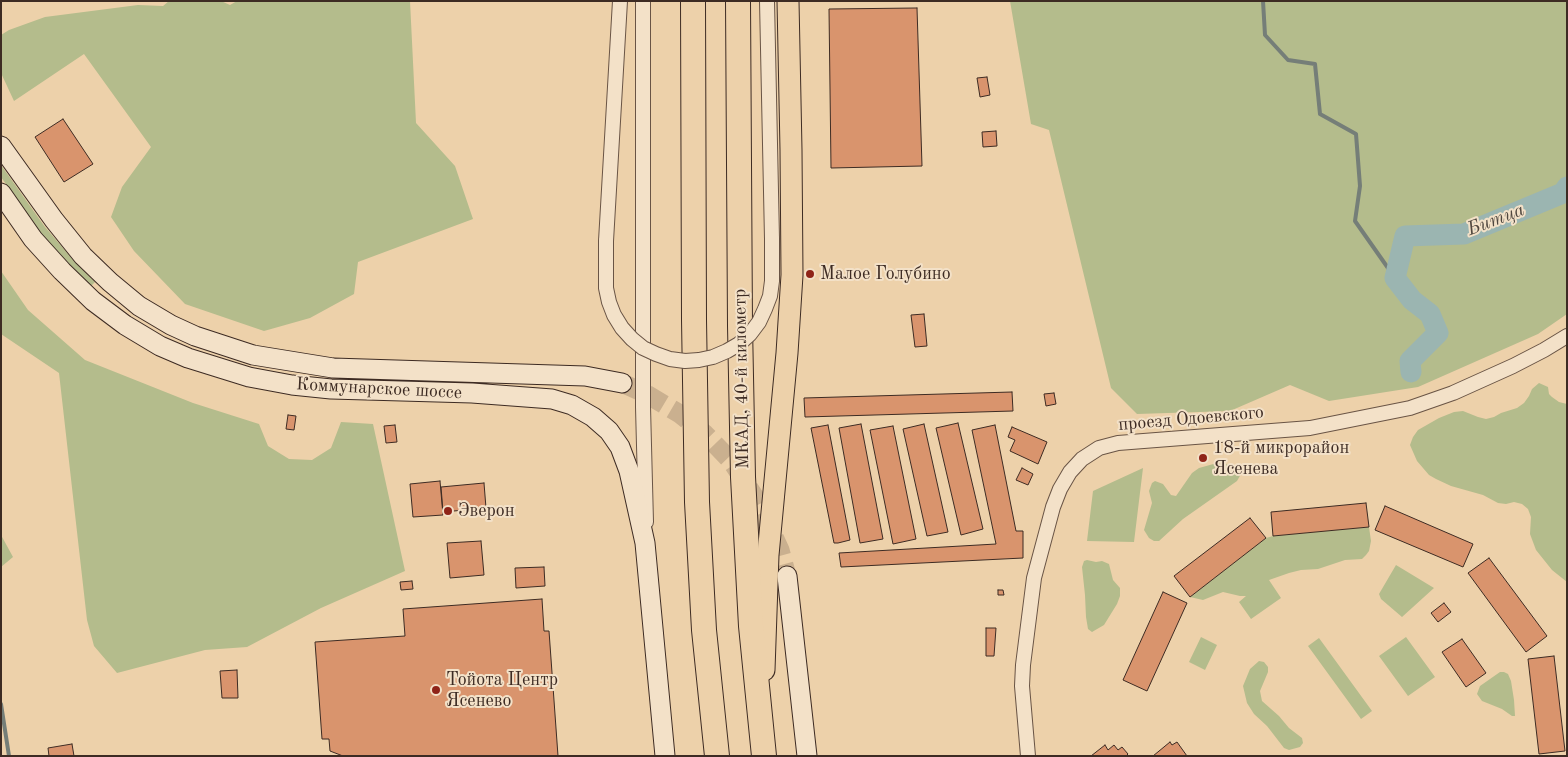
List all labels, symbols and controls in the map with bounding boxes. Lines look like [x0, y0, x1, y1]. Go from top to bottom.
water label: Битца [1464, 199, 1528, 241]
place label: Малое Голубино [820, 263, 951, 285]
marker: Малое Голубино [804, 268, 816, 280]
street label: МКАД, 40-й километр [730, 289, 754, 469]
street label: Коммунарское шоссе [295, 374, 463, 404]
street label: проезд Одоевского [1117, 402, 1265, 436]
place label: 18-й микрорайон Ясенева [1213, 437, 1349, 479]
marker: 18-й микрорайон Ясенева [1197, 452, 1209, 464]
place label: Эверон [458, 500, 515, 522]
marker: Эверон [442, 505, 454, 517]
place label: Тойота Центр Ясенево [446, 669, 558, 712]
marker: Тойота Центр Ясенево [430, 684, 442, 696]

